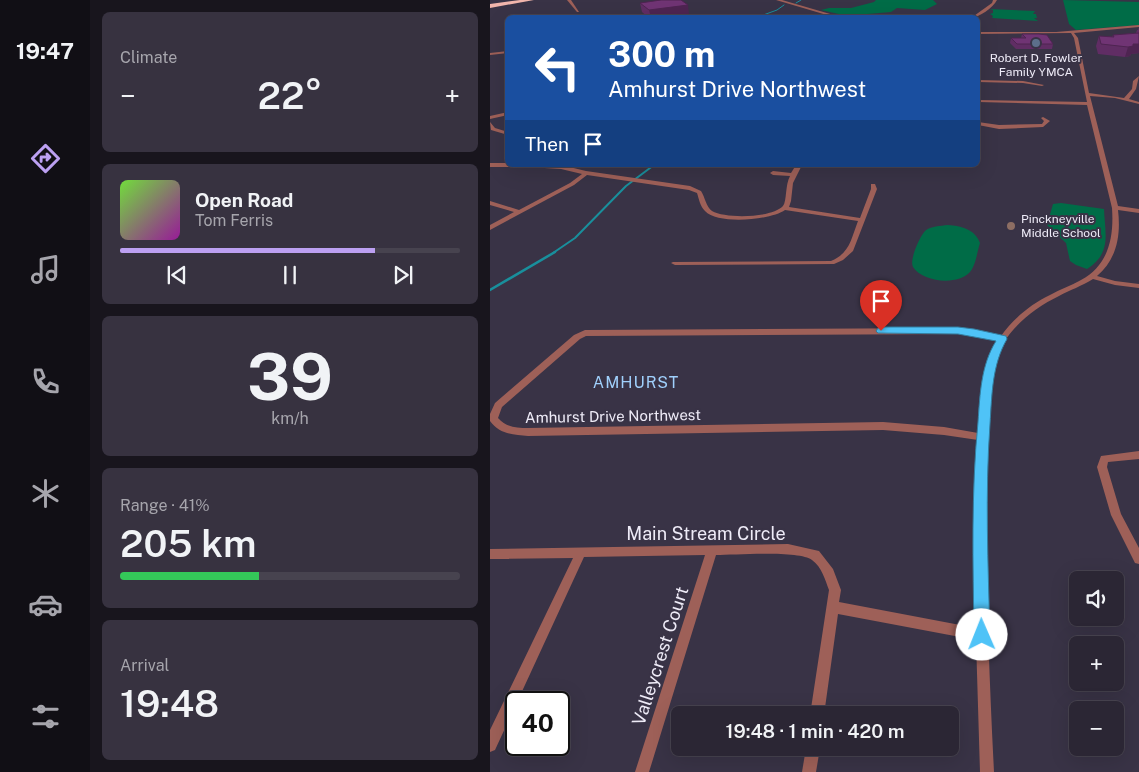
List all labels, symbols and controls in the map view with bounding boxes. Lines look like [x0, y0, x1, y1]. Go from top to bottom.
text: 300 m [608, 34, 715, 75]
icon: left [525, 35, 590, 100]
marker: Robert D. Fowler Family YMCA [1030, 37, 1042, 49]
text: 19:47 [16, 38, 74, 64]
text: Climate [120, 48, 177, 67]
place label: Robert D. Fowler Family YMCA [990, 51, 1082, 79]
text: 22° [258, 73, 322, 118]
text: Amhurst Drive Northwest [608, 76, 866, 102]
text: − [120, 79, 136, 112]
text: + [444, 79, 460, 112]
icon: arrive [579, 130, 607, 158]
text: Then [525, 133, 569, 155]
icon: directions [28, 141, 63, 176]
text: Open Road [195, 189, 293, 211]
text: Tom Ferris [195, 211, 273, 230]
place label: Pinckneyville Middle School [1021, 212, 1101, 240]
marker: Pinckneyville Middle School [1005, 220, 1017, 232]
icon: music [28, 252, 63, 287]
icon: previous [163, 261, 191, 289]
icon: pause [276, 261, 304, 289]
icon: next [389, 261, 417, 289]
pin [860, 280, 902, 331]
icon: arrive [867, 287, 895, 315]
text: 39 [247, 338, 333, 415]
icon: phone [28, 364, 63, 399]
district label: AMHURST [593, 373, 679, 392]
street label: Amhurst Drive Northwest [525, 406, 701, 426]
text: km/h [271, 409, 309, 428]
icon: climate [28, 476, 63, 511]
text: Range · 41% [120, 496, 210, 515]
text: 205 km [120, 521, 257, 566]
street label: Main Stream Circle [626, 523, 786, 544]
map controls [1069, 571, 1124, 756]
button: sound [1069, 571, 1124, 626]
street label: Valleycrest Court [628, 584, 692, 728]
icon: car [28, 587, 63, 622]
position arrow [955, 608, 1007, 660]
button: + [1069, 636, 1124, 691]
text: Arrival [120, 656, 169, 675]
text: 19:48 [120, 681, 219, 726]
speed limit sign: 40 [505, 691, 570, 756]
icon: filters [28, 699, 63, 734]
button: − [1069, 701, 1124, 756]
text: 19:48 · 1 min · 420 m [726, 720, 904, 742]

